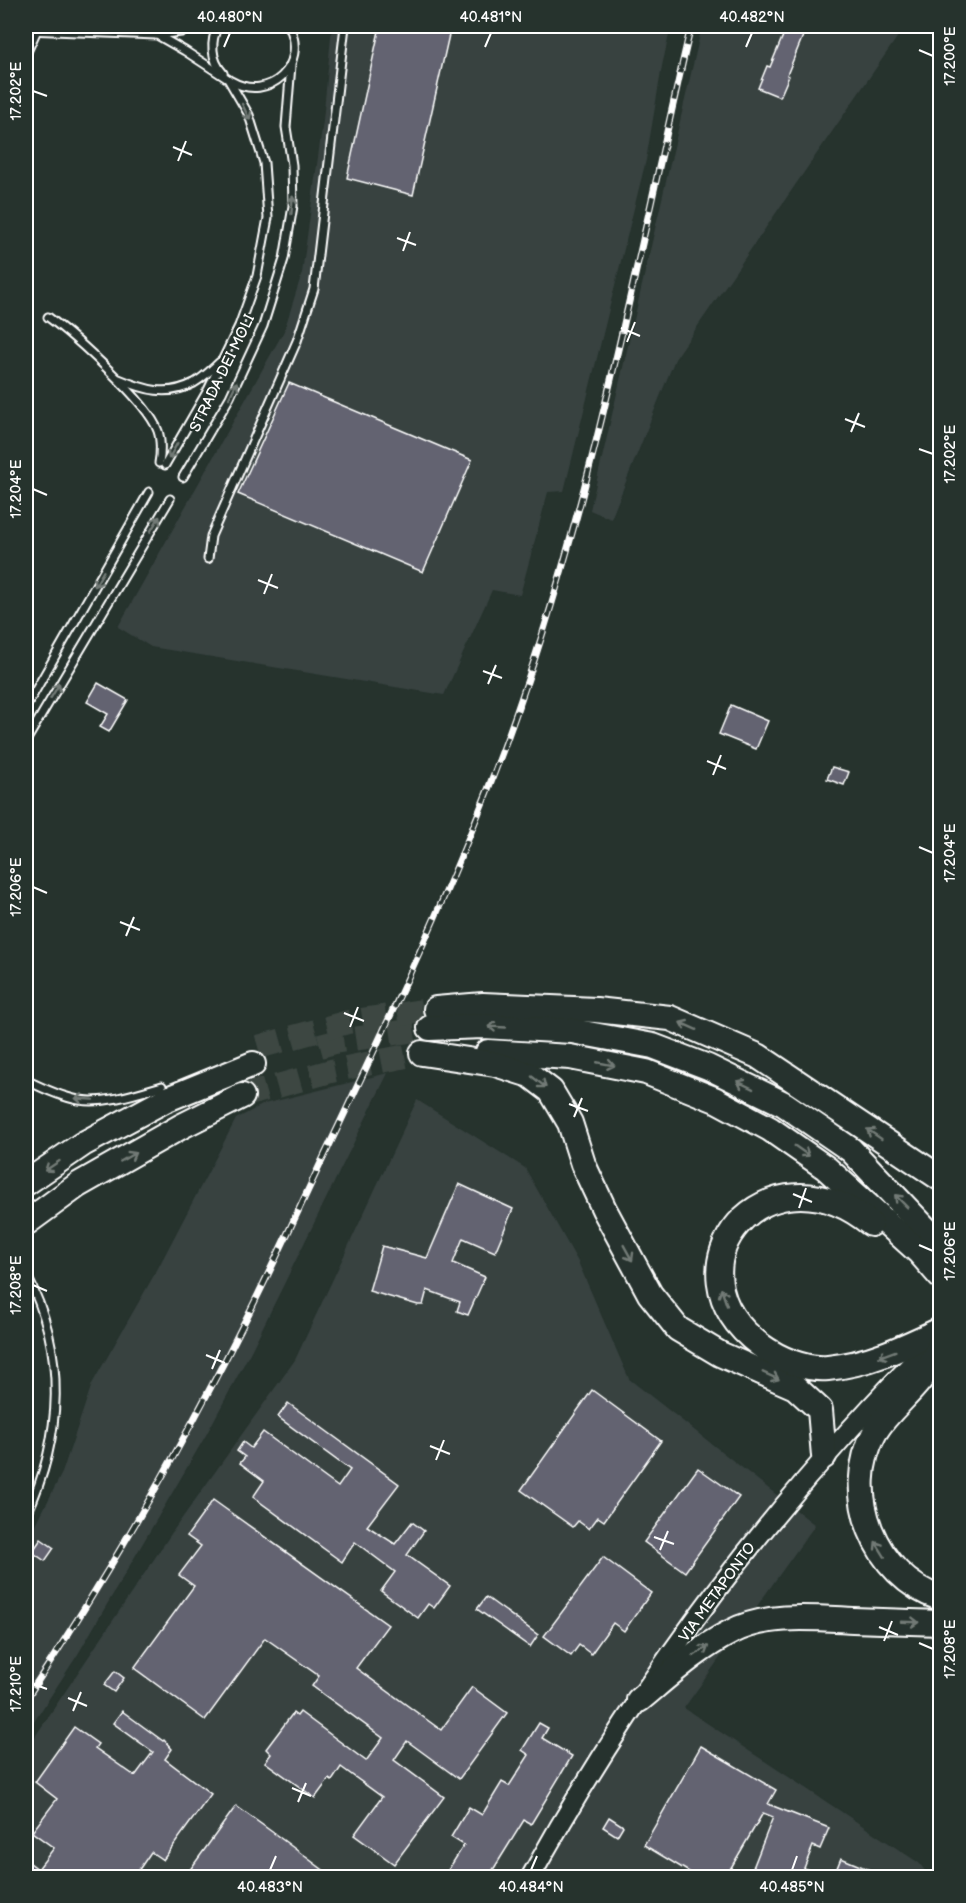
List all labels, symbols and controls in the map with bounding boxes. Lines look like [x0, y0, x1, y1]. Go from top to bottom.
text: 40.480°N [197, 8, 263, 27]
text: 40.481°N [460, 8, 522, 27]
text: 40.482°N [719, 8, 785, 27]
text: 17.200°E [941, 26, 960, 86]
text: 17.202°E [7, 61, 26, 120]
one-way arrow [241, 103, 253, 121]
one-way arrow [287, 196, 298, 216]
street label: STRADA DEI MOLI [186, 311, 259, 435]
one-way arrow [227, 381, 239, 399]
text: 17.202°E [941, 424, 960, 483]
one-way arrow [167, 442, 178, 460]
text: 17.204°E [7, 459, 26, 519]
one-way arrow [150, 516, 162, 533]
one-way arrow [93, 570, 105, 587]
one-way arrow [50, 683, 62, 700]
text: 17.204°E [941, 823, 960, 883]
text: 17.206°E [7, 857, 26, 917]
one-way arrow [679, 1019, 697, 1030]
one-way arrow [487, 1022, 507, 1033]
one-way arrow [596, 1059, 615, 1070]
one-way arrow [531, 1076, 547, 1089]
one-way arrow [737, 1079, 755, 1091]
one-way arrow [75, 1093, 95, 1104]
one-way arrow [866, 1128, 883, 1140]
one-way arrow [793, 1145, 809, 1157]
one-way arrow [118, 1151, 136, 1162]
one-way arrow [43, 1159, 60, 1172]
one-way arrow [893, 1193, 908, 1208]
text: 17.206°E [941, 1221, 960, 1281]
one-way arrow [622, 1244, 634, 1261]
text: 17.208°E [7, 1255, 26, 1315]
one-way arrow [718, 1288, 729, 1307]
one-way arrow [878, 1349, 897, 1360]
one-way arrow [761, 1371, 779, 1383]
street label: VIA METAPONTO [675, 1539, 760, 1646]
one-way arrow [873, 1541, 886, 1558]
one-way arrow [899, 1617, 919, 1628]
text: 17.208°E [941, 1619, 960, 1679]
one-way arrow [693, 1645, 709, 1657]
text: 17.210°E [7, 1656, 26, 1712]
text: 40.483°N [237, 1878, 303, 1897]
text: 40.484°N [498, 1878, 564, 1897]
text: 40.485°N [759, 1878, 825, 1897]

